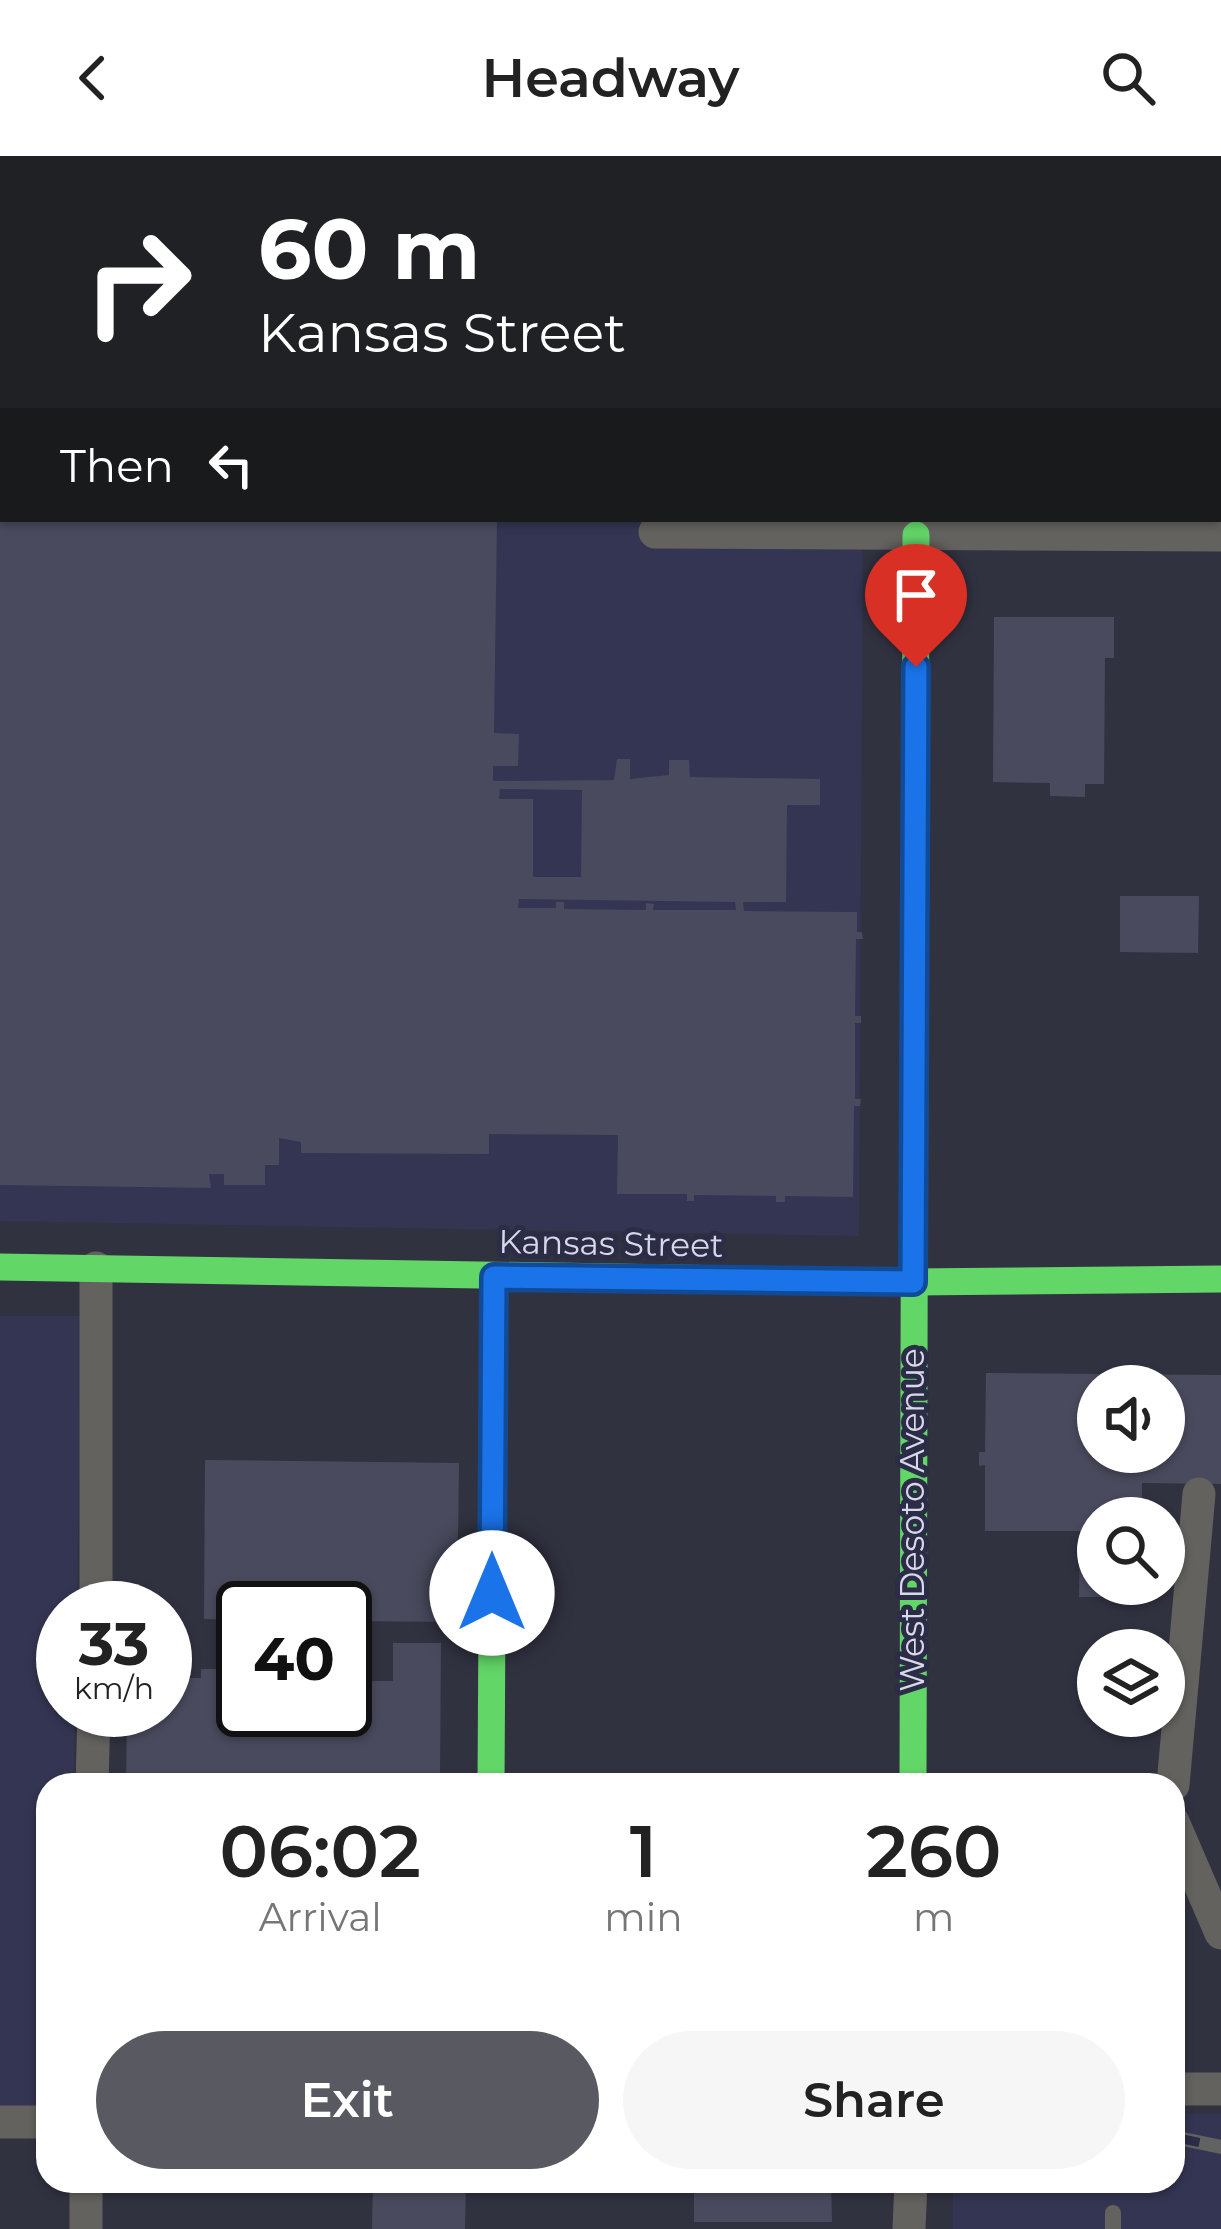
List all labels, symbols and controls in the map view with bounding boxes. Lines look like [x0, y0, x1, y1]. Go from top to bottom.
icon: back [60, 45, 126, 111]
text: Headway [481, 45, 740, 111]
icon: search [1095, 45, 1161, 111]
text: 60 m [258, 198, 480, 300]
icon: right [60, 204, 216, 360]
text: Kansas Street [258, 300, 626, 366]
icon: left [198, 432, 264, 498]
text: Then [60, 438, 174, 493]
pin [865, 544, 967, 667]
icon: arrive [883, 562, 949, 628]
street label: Kansas Street [498, 1221, 724, 1265]
street label: West Desoto Avenue [892, 1348, 932, 1692]
map controls [1077, 1365, 1185, 1737]
button: sound [1077, 1365, 1185, 1473]
button: search [1077, 1497, 1185, 1605]
position arrow [429, 1530, 555, 1656]
speed limit sign: 40 [216, 1581, 372, 1737]
text: 33 [79, 1607, 149, 1680]
button: layers [1077, 1629, 1185, 1737]
text: km/h [74, 1670, 154, 1707]
text: 06:02 [219, 1807, 421, 1895]
text: 1 [630, 1807, 657, 1895]
text: 260 [866, 1807, 1002, 1895]
text: Arrival [259, 1893, 382, 1941]
text: min [604, 1893, 683, 1941]
text: m [913, 1893, 954, 1941]
button: Exit [96, 2031, 599, 2169]
button: Share [623, 2031, 1125, 2169]

